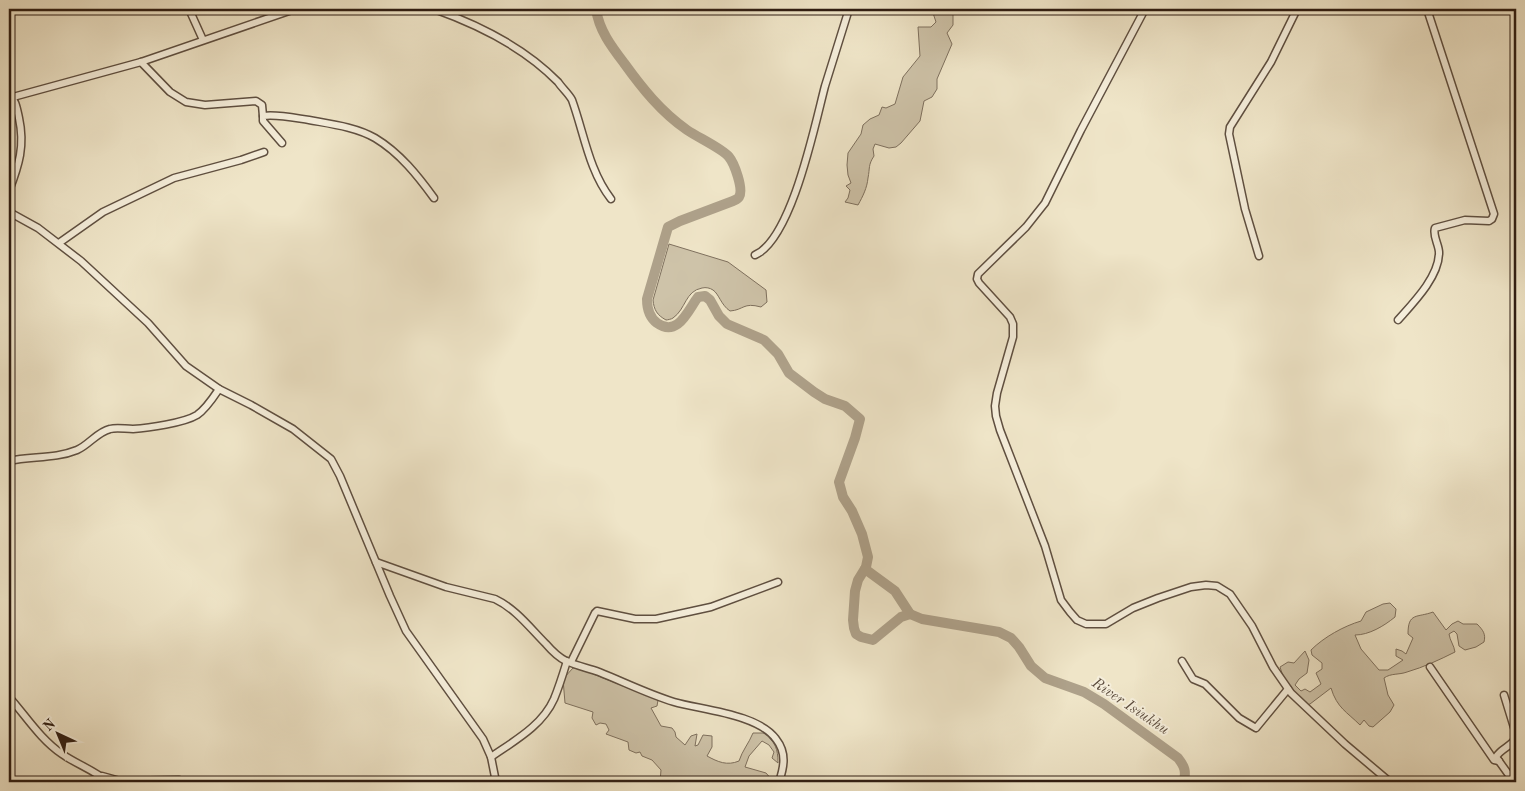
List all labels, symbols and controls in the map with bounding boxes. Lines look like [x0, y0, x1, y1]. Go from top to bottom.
water label: River Isiukhu [1088, 675, 1172, 738]
north arrow [32, 708, 82, 758]
text: N [41, 716, 59, 734]

